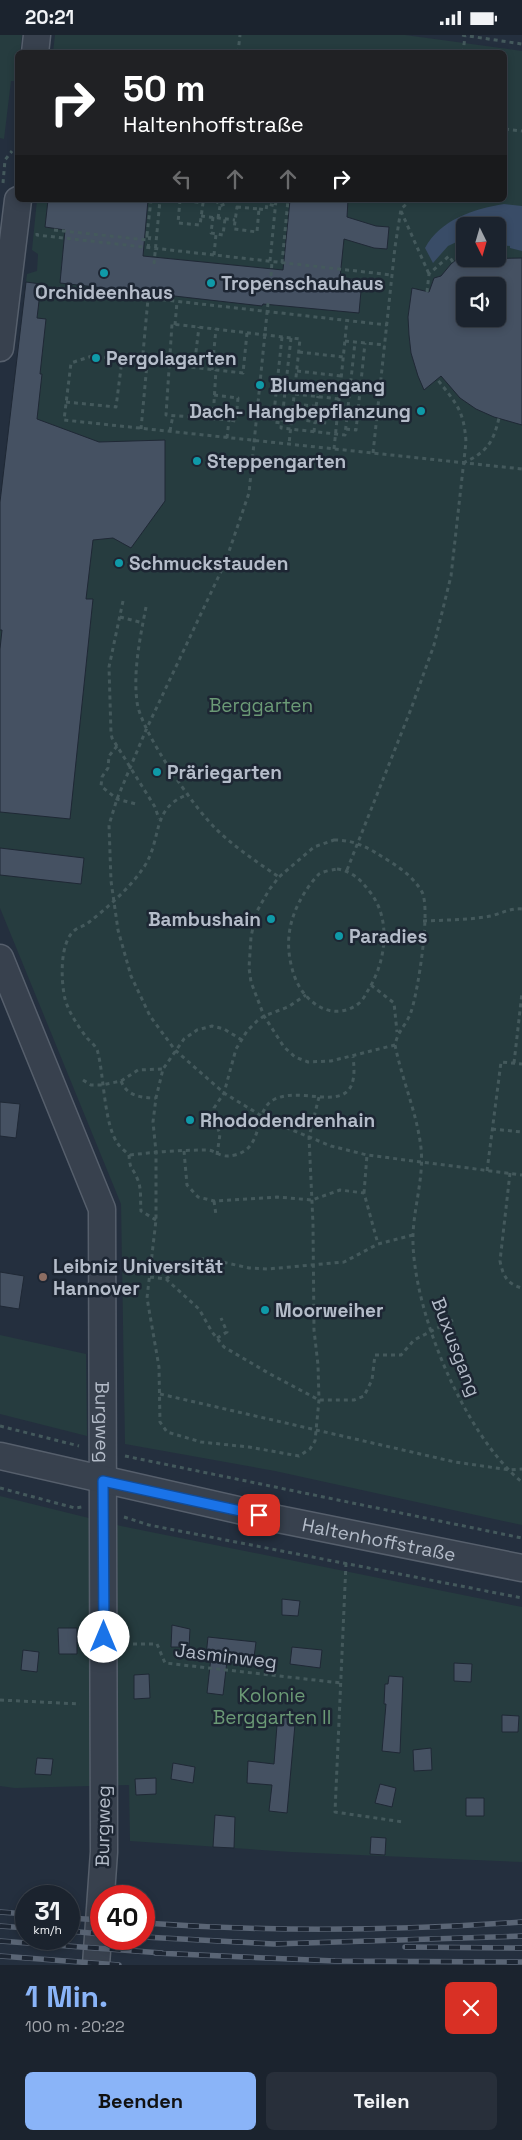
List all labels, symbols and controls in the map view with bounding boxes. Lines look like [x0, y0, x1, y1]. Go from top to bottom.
text: 20:21 [25, 5, 74, 30]
text: 50 m [123, 67, 205, 111]
icon: right [40, 70, 105, 135]
text: Haltenhoffstraße [123, 110, 304, 138]
icon: left [168, 165, 196, 193]
icon: ahead [221, 165, 249, 193]
icon: ahead [274, 165, 302, 193]
icon: right [327, 165, 355, 193]
north arrow [456, 217, 506, 267]
map controls [456, 217, 506, 327]
marker: Orchideenhaus [98, 267, 110, 279]
place label: Tropenschauhaus [221, 271, 384, 296]
marker: Tropenschauhaus [205, 277, 217, 289]
button: sound [456, 277, 506, 327]
place label: Orchideenhaus [35, 280, 173, 305]
place label: Pergolagarten [106, 346, 237, 371]
marker: Pergolagarten [90, 352, 102, 364]
place label: Blumengang [270, 373, 385, 398]
marker: Blumengang [254, 379, 266, 391]
place label: Dach- Hangbepflanzung [189, 399, 411, 424]
marker: Dach- Hangbepflanzung [415, 405, 427, 417]
place label: Steppengarten [207, 449, 346, 474]
marker: Steppengarten [191, 455, 203, 467]
place label: Schmuckstauden [129, 551, 288, 576]
marker: Schmuckstauden [113, 557, 125, 569]
park label: Berggarten [209, 693, 313, 718]
place label: Präriegarten [167, 760, 282, 785]
marker: Präriegarten [151, 766, 163, 778]
place label: Bambushain [148, 907, 261, 932]
marker: Bambushain [265, 913, 277, 925]
place label: Paradies [349, 924, 427, 949]
marker: Paradies [333, 930, 345, 942]
place label: Rhododendrenhain [200, 1108, 375, 1133]
marker: Rhododendrenhain [184, 1114, 196, 1126]
place label: Leibniz Universität Hannover [53, 1254, 223, 1301]
marker: Leibniz Universität Hannover [37, 1271, 49, 1283]
street label: Buxusgang [426, 1294, 486, 1400]
place label: Moorweiher [275, 1298, 384, 1323]
marker: Moorweiher [259, 1304, 271, 1316]
street label: Burgweg [90, 1381, 115, 1463]
pin [238, 1494, 280, 1536]
icon: arrive [245, 1501, 273, 1529]
street label: Haltenhoffstraße [300, 1512, 458, 1567]
position arrow [77, 1610, 129, 1662]
street label: Jasminweg [174, 1637, 278, 1675]
park label: Kolonie Berggarten II [213, 1683, 331, 1730]
street label: Burgweg [90, 1785, 116, 1867]
speed limit sign: 40 [90, 1885, 155, 1950]
text: 31 [34, 1895, 61, 1927]
text: km/h [33, 1922, 62, 1938]
text: 1 Min. [25, 1977, 108, 2016]
button: close [445, 1982, 497, 2034]
text: 100 m · 20:22 [25, 2016, 125, 2037]
button: Beenden [25, 2072, 256, 2130]
button: Teilen [266, 2072, 497, 2130]

